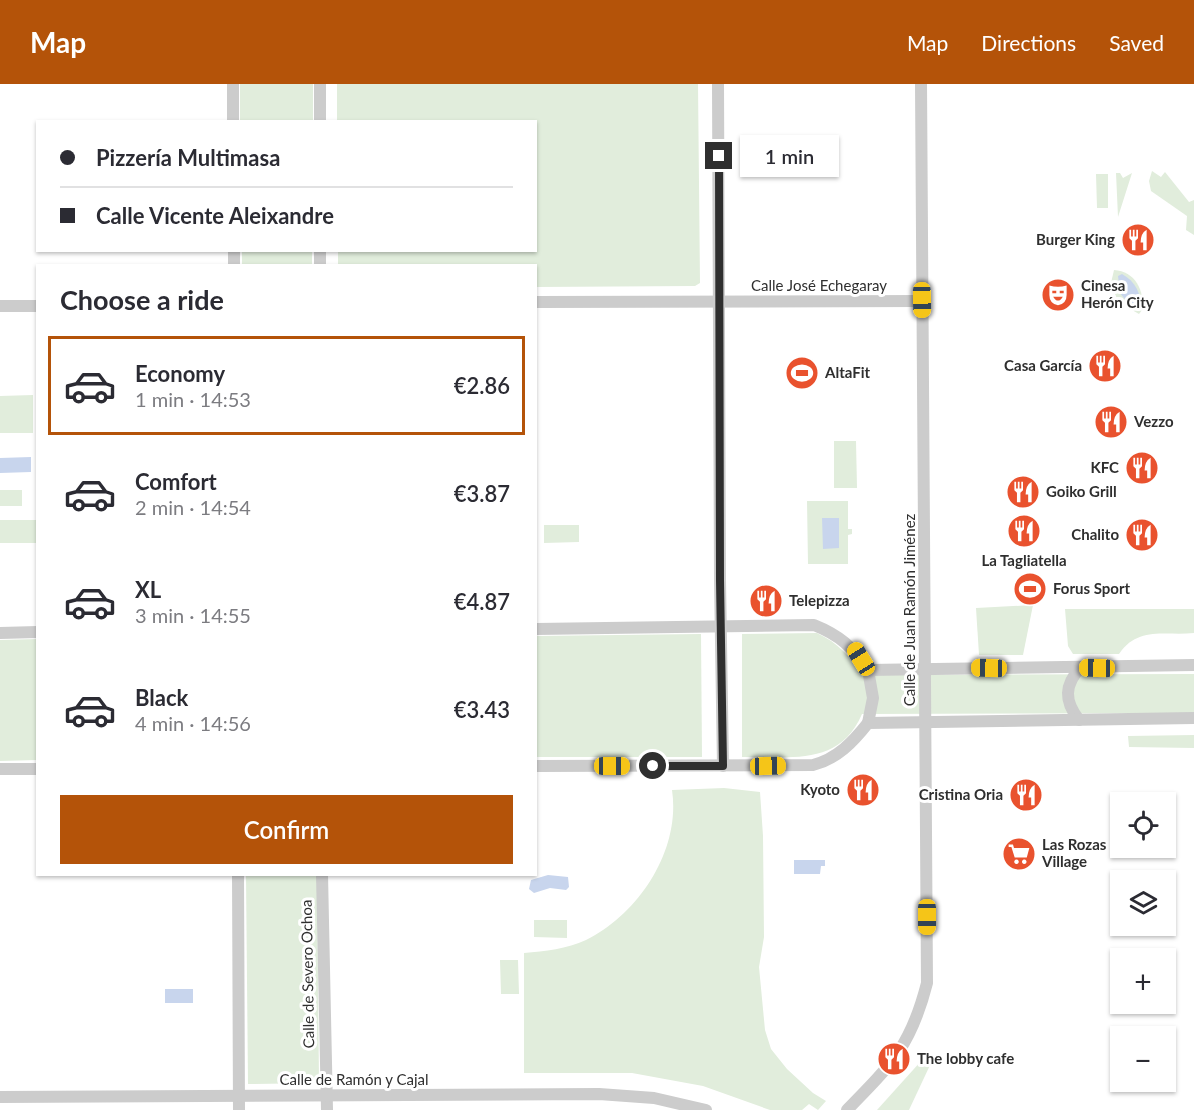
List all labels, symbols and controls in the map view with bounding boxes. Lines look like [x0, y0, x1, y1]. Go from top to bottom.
text: Map [30, 25, 86, 59]
text: Map [907, 30, 948, 55]
text: Directions [981, 30, 1076, 55]
text: Saved [1109, 30, 1164, 55]
callout: 1 min [740, 135, 839, 177]
route end [705, 142, 732, 169]
text: Pizzería Multimasa [96, 144, 280, 171]
text: 1 min [765, 144, 814, 168]
text: Calle Vicente Aleixandre [96, 202, 334, 229]
restaurant icon: Burger King [1120, 222, 1156, 258]
place label: Burger King [1036, 230, 1115, 248]
street label: Calle José Echegaray [751, 276, 887, 294]
place label: Cinesa Herón City [1081, 276, 1154, 311]
theatre icon: Cinesa Herón City [1040, 277, 1076, 313]
car [913, 282, 931, 318]
text: Choose a ride [60, 283, 224, 316]
restaurant icon: Casa García [1087, 348, 1123, 384]
sports icon: AltaFit [784, 355, 820, 391]
place label: Casa García [1004, 356, 1082, 374]
icon: car [63, 359, 117, 413]
text: Economy [135, 360, 225, 387]
place label: AltaFit [824, 363, 870, 381]
text: €2.86 [454, 372, 510, 399]
text: 1 min · 14:53 [135, 387, 251, 411]
restaurant icon: Vezzo [1093, 404, 1129, 440]
place label: Vezzo [1133, 412, 1174, 430]
restaurant icon: KFC [1124, 450, 1160, 486]
place label: KFC [1090, 458, 1119, 476]
icon: car [63, 467, 117, 521]
text: Comfort [135, 468, 217, 495]
restaurant icon: Goiko Grill [1005, 474, 1041, 510]
text: €3.87 [454, 480, 510, 507]
place label: Goiko Grill [1046, 482, 1117, 500]
text: 2 min · 14:54 [135, 495, 251, 519]
street label: Calle de Juan Ramón Jiménez [900, 513, 918, 706]
restaurant icon: La Tagliatella [1006, 513, 1042, 549]
restaurant icon: Chalito [1124, 517, 1160, 553]
place label: Chalito [1071, 525, 1119, 543]
place label: La Tagliatella [981, 551, 1067, 569]
sports icon: Forus Sport [1012, 571, 1048, 607]
icon: car [63, 575, 117, 629]
text: XL [135, 576, 161, 603]
place label: Forus Sport [1053, 579, 1131, 597]
restaurant icon: Telepizza [748, 583, 784, 619]
text: €4.87 [454, 588, 510, 615]
place label: Telepizza [789, 591, 850, 609]
text: 3 min · 14:55 [135, 603, 251, 627]
car [844, 639, 878, 679]
car [971, 659, 1007, 677]
car [1079, 659, 1115, 677]
icon: car [63, 683, 117, 737]
text: Black [135, 684, 188, 711]
text: €3.43 [454, 696, 510, 723]
text: 4 min · 14:56 [135, 711, 251, 735]
route start [639, 752, 666, 779]
car [594, 757, 630, 775]
car [750, 757, 786, 775]
restaurant icon: Kyoto [845, 772, 881, 808]
restaurant icon: Cristina Oria [1008, 777, 1044, 813]
place label: Kyoto [800, 780, 840, 798]
place label: Cristina Oria [919, 785, 1003, 803]
map controls [1110, 792, 1176, 1092]
button: locate [1110, 792, 1176, 858]
button: Confirm [60, 795, 513, 864]
place label: Las Rozas Village [1041, 835, 1107, 870]
supermarket icon: Las Rozas Village [1001, 836, 1037, 872]
button: layers [1110, 870, 1176, 936]
car [918, 899, 936, 935]
street label: Calle de Severo Ochoa [297, 900, 317, 1048]
button: + [1110, 948, 1176, 1014]
button: − [1110, 1026, 1176, 1092]
restaurant icon: The lobby cafe [876, 1041, 912, 1077]
place label: The lobby cafe [917, 1049, 1014, 1067]
street label: Calle de Ramón y Cajal [279, 1070, 429, 1088]

